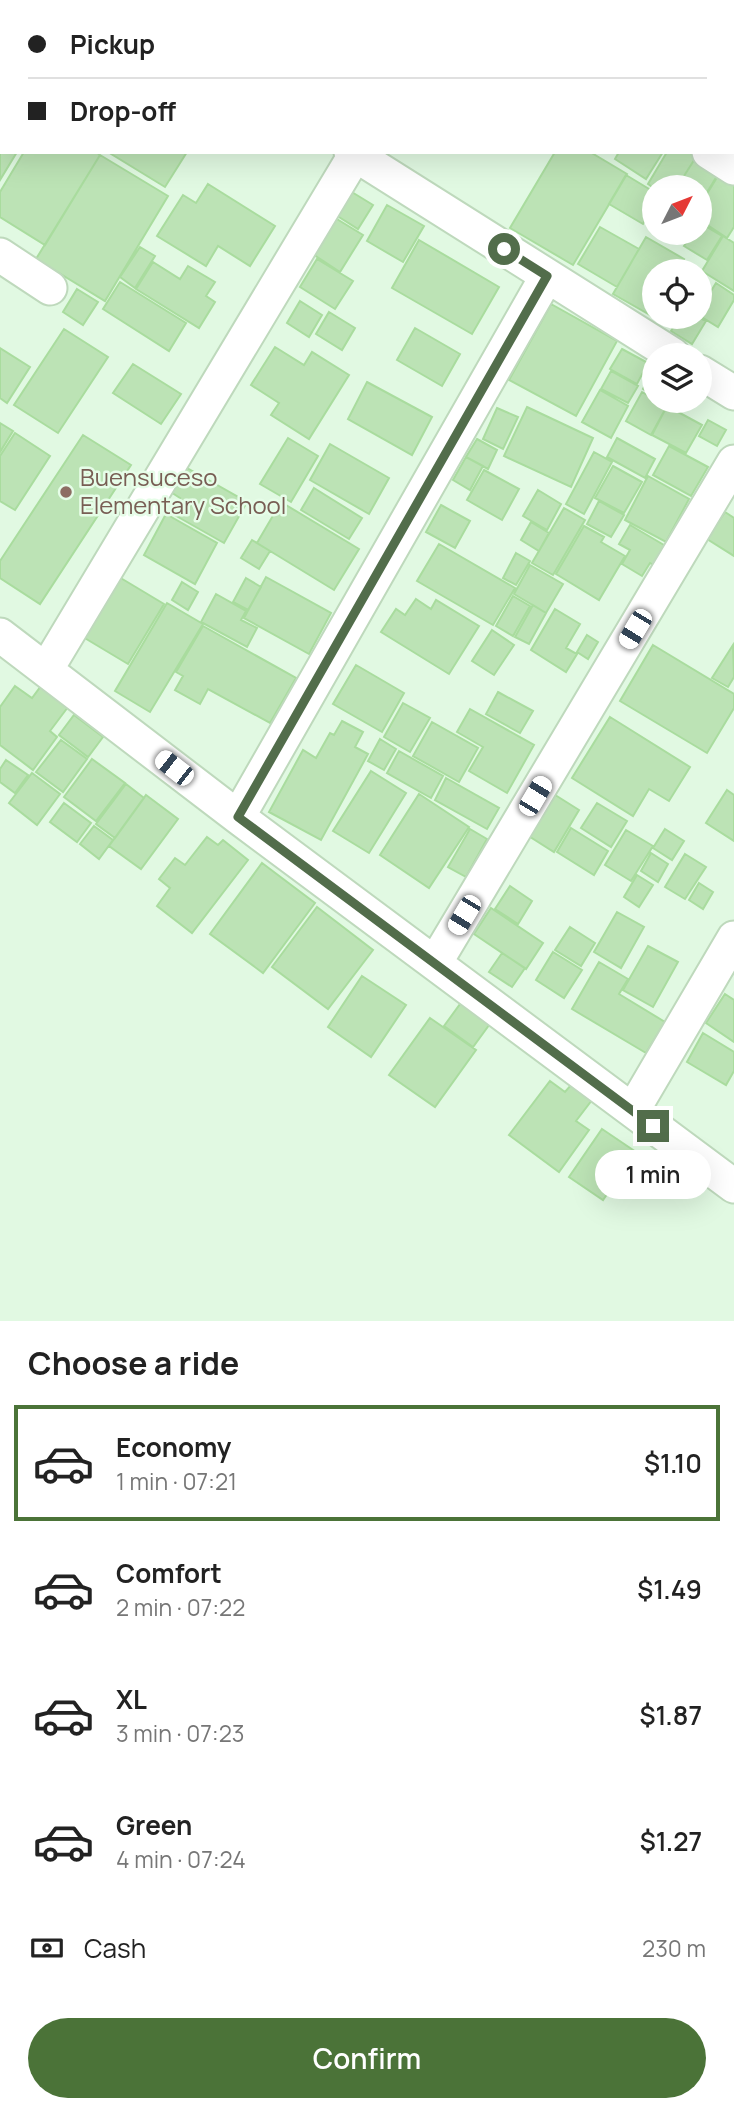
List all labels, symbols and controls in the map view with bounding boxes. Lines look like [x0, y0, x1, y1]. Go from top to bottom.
text: Pickup [70, 26, 155, 62]
text: Drop-off [70, 93, 176, 129]
north arrow [642, 175, 712, 245]
map controls [642, 175, 712, 413]
route start [488, 233, 520, 265]
button: locate [642, 259, 712, 329]
button: layers [642, 343, 712, 413]
place label: Buensuceso Elementary School [80, 460, 286, 521]
marker: Buensuceso Elementary School [58, 484, 74, 500]
car [616, 606, 655, 652]
car [151, 747, 198, 789]
car [516, 773, 555, 819]
car [445, 892, 484, 938]
route end [637, 1110, 669, 1142]
callout: 1 min [595, 1150, 711, 1200]
text: 1 min [626, 1158, 680, 1190]
text: Choose a ride [28, 1341, 239, 1385]
text: Economy [116, 1429, 231, 1465]
icon: car [32, 1432, 95, 1495]
text: $1.10 [644, 1445, 702, 1481]
text: 1 min · 07:21 [116, 1465, 237, 1497]
text: Comfort [116, 1555, 222, 1591]
icon: car [32, 1558, 95, 1621]
text: $1.49 [637, 1571, 702, 1607]
text: 2 min · 07:22 [116, 1591, 245, 1623]
text: XL [116, 1681, 147, 1717]
icon: car [32, 1684, 95, 1747]
text: $1.87 [639, 1697, 702, 1733]
text: 3 min · 07:23 [116, 1717, 245, 1749]
text: Green [116, 1807, 192, 1843]
icon: car [32, 1810, 95, 1873]
text: $1.27 [640, 1823, 702, 1859]
text: 4 min · 07:24 [116, 1843, 246, 1875]
icon: cash [28, 1929, 66, 1967]
text: Cash [84, 1930, 146, 1966]
text: 230 m [642, 1932, 706, 1964]
button: Confirm [28, 2018, 706, 2098]

